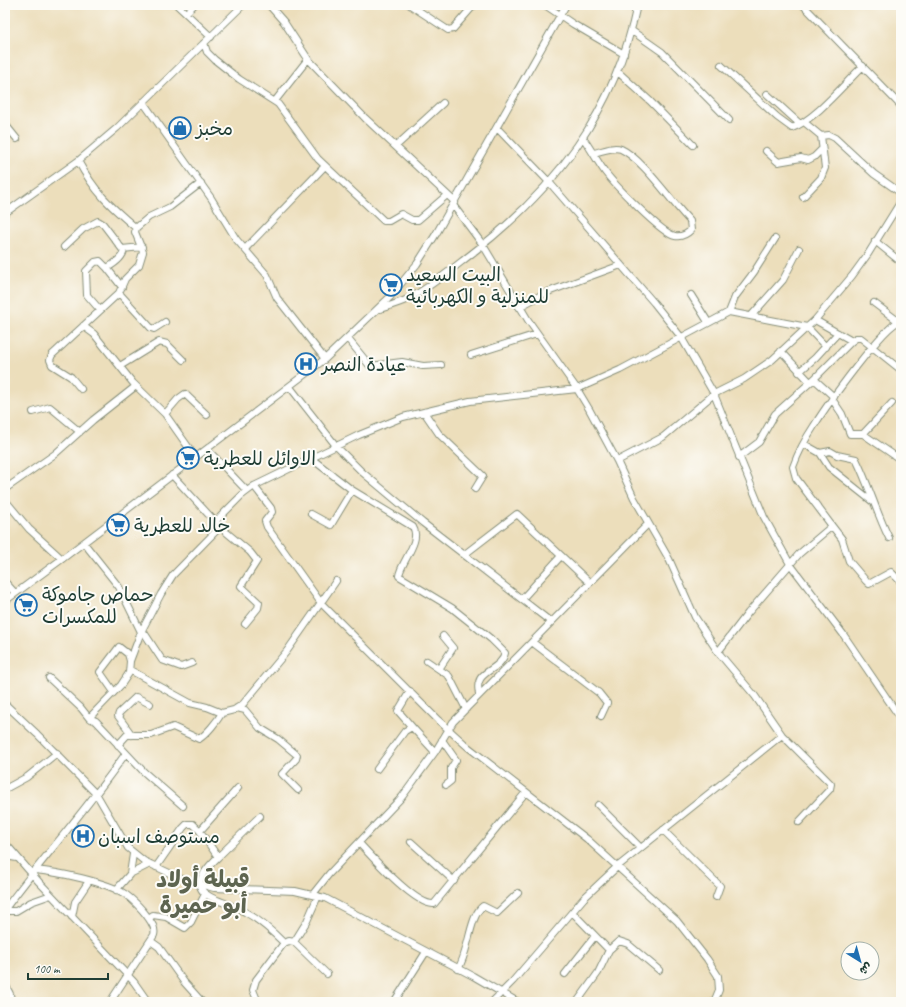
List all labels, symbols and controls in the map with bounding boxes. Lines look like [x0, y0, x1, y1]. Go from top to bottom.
shop icon: مخبز [167, 115, 193, 141]
place label: مخبز [194, 117, 233, 141]
place label: البيت السعيد للمنزلية و الكهربائية [406, 263, 549, 309]
supermarket icon: البيت السعيد للمنزلية و الكهربائية [378, 272, 404, 298]
hospital icon: عيادة النصر [293, 351, 319, 377]
place label: عيادة النصر [320, 353, 406, 377]
supermarket icon: الاوائل للعطرية [175, 445, 201, 471]
place label: الاوائل للعطرية [204, 447, 316, 471]
supermarket icon: خالد للعطرية [105, 512, 131, 538]
place label: خالد للعطرية [134, 514, 230, 538]
place label: حماص جاموكة للمكسرات [42, 583, 153, 629]
supermarket icon: حماص جاموكة للمكسرات [13, 592, 39, 618]
hospital icon: مستوصف اسبان [70, 823, 96, 849]
place label: مستوصف اسبان [98, 825, 220, 849]
district label: قبيلة أولاد أبو حميرة [156, 865, 250, 920]
north arrow [840, 941, 880, 981]
scale bar [28, 955, 108, 981]
text: ش [857, 960, 875, 978]
text: 100 m [34, 961, 61, 977]

